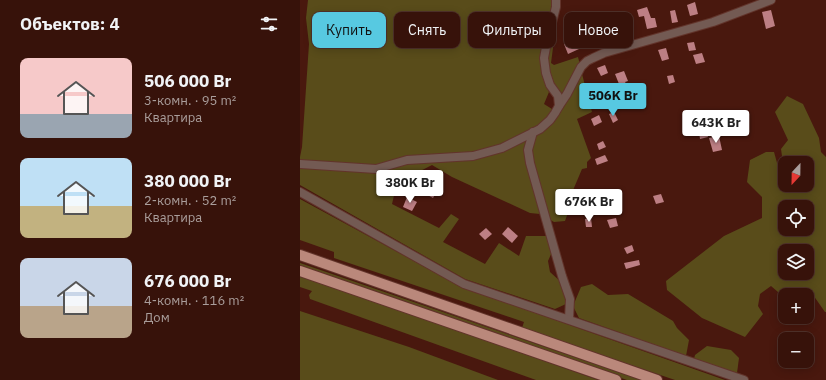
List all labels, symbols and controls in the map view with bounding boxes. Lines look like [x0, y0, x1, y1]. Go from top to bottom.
chip: Купить [312, 12, 386, 48]
chip: Снять [394, 12, 460, 48]
chip: Фильтры [468, 12, 556, 48]
chip: Новое [564, 12, 633, 48]
text: Объектов: 4 [20, 13, 120, 35]
icon: filters [258, 13, 280, 35]
text: 506 000 Br [144, 70, 231, 92]
icon: home [52, 74, 100, 122]
pin: 506K Br [576, 83, 650, 117]
text: 506K Br [588, 87, 638, 104]
text: 3-комн. · 95 m² [144, 92, 236, 109]
text: Квартира [144, 109, 202, 126]
pin: 643K Br [679, 110, 753, 144]
text: 643K Br [691, 114, 741, 131]
north arrow [778, 156, 814, 192]
map controls [778, 156, 814, 368]
text: 380 000 Br [144, 170, 231, 192]
pin: 380K Br [373, 170, 447, 204]
icon: home [52, 174, 100, 222]
text: 380K Br [385, 174, 435, 191]
pin: 676K Br [552, 189, 626, 223]
text: 2-комн. · 52 m² [144, 192, 236, 209]
text: 676K Br [564, 193, 614, 210]
button: locate [778, 200, 814, 236]
text: Квартира [144, 209, 202, 226]
button: layers [778, 244, 814, 280]
text: 676 000 Br [144, 270, 231, 292]
icon: home [52, 274, 100, 322]
button: + [778, 288, 814, 324]
text: 4-комн. · 116 m² [144, 292, 244, 309]
text: Дом [144, 309, 170, 326]
button: − [778, 332, 814, 368]

